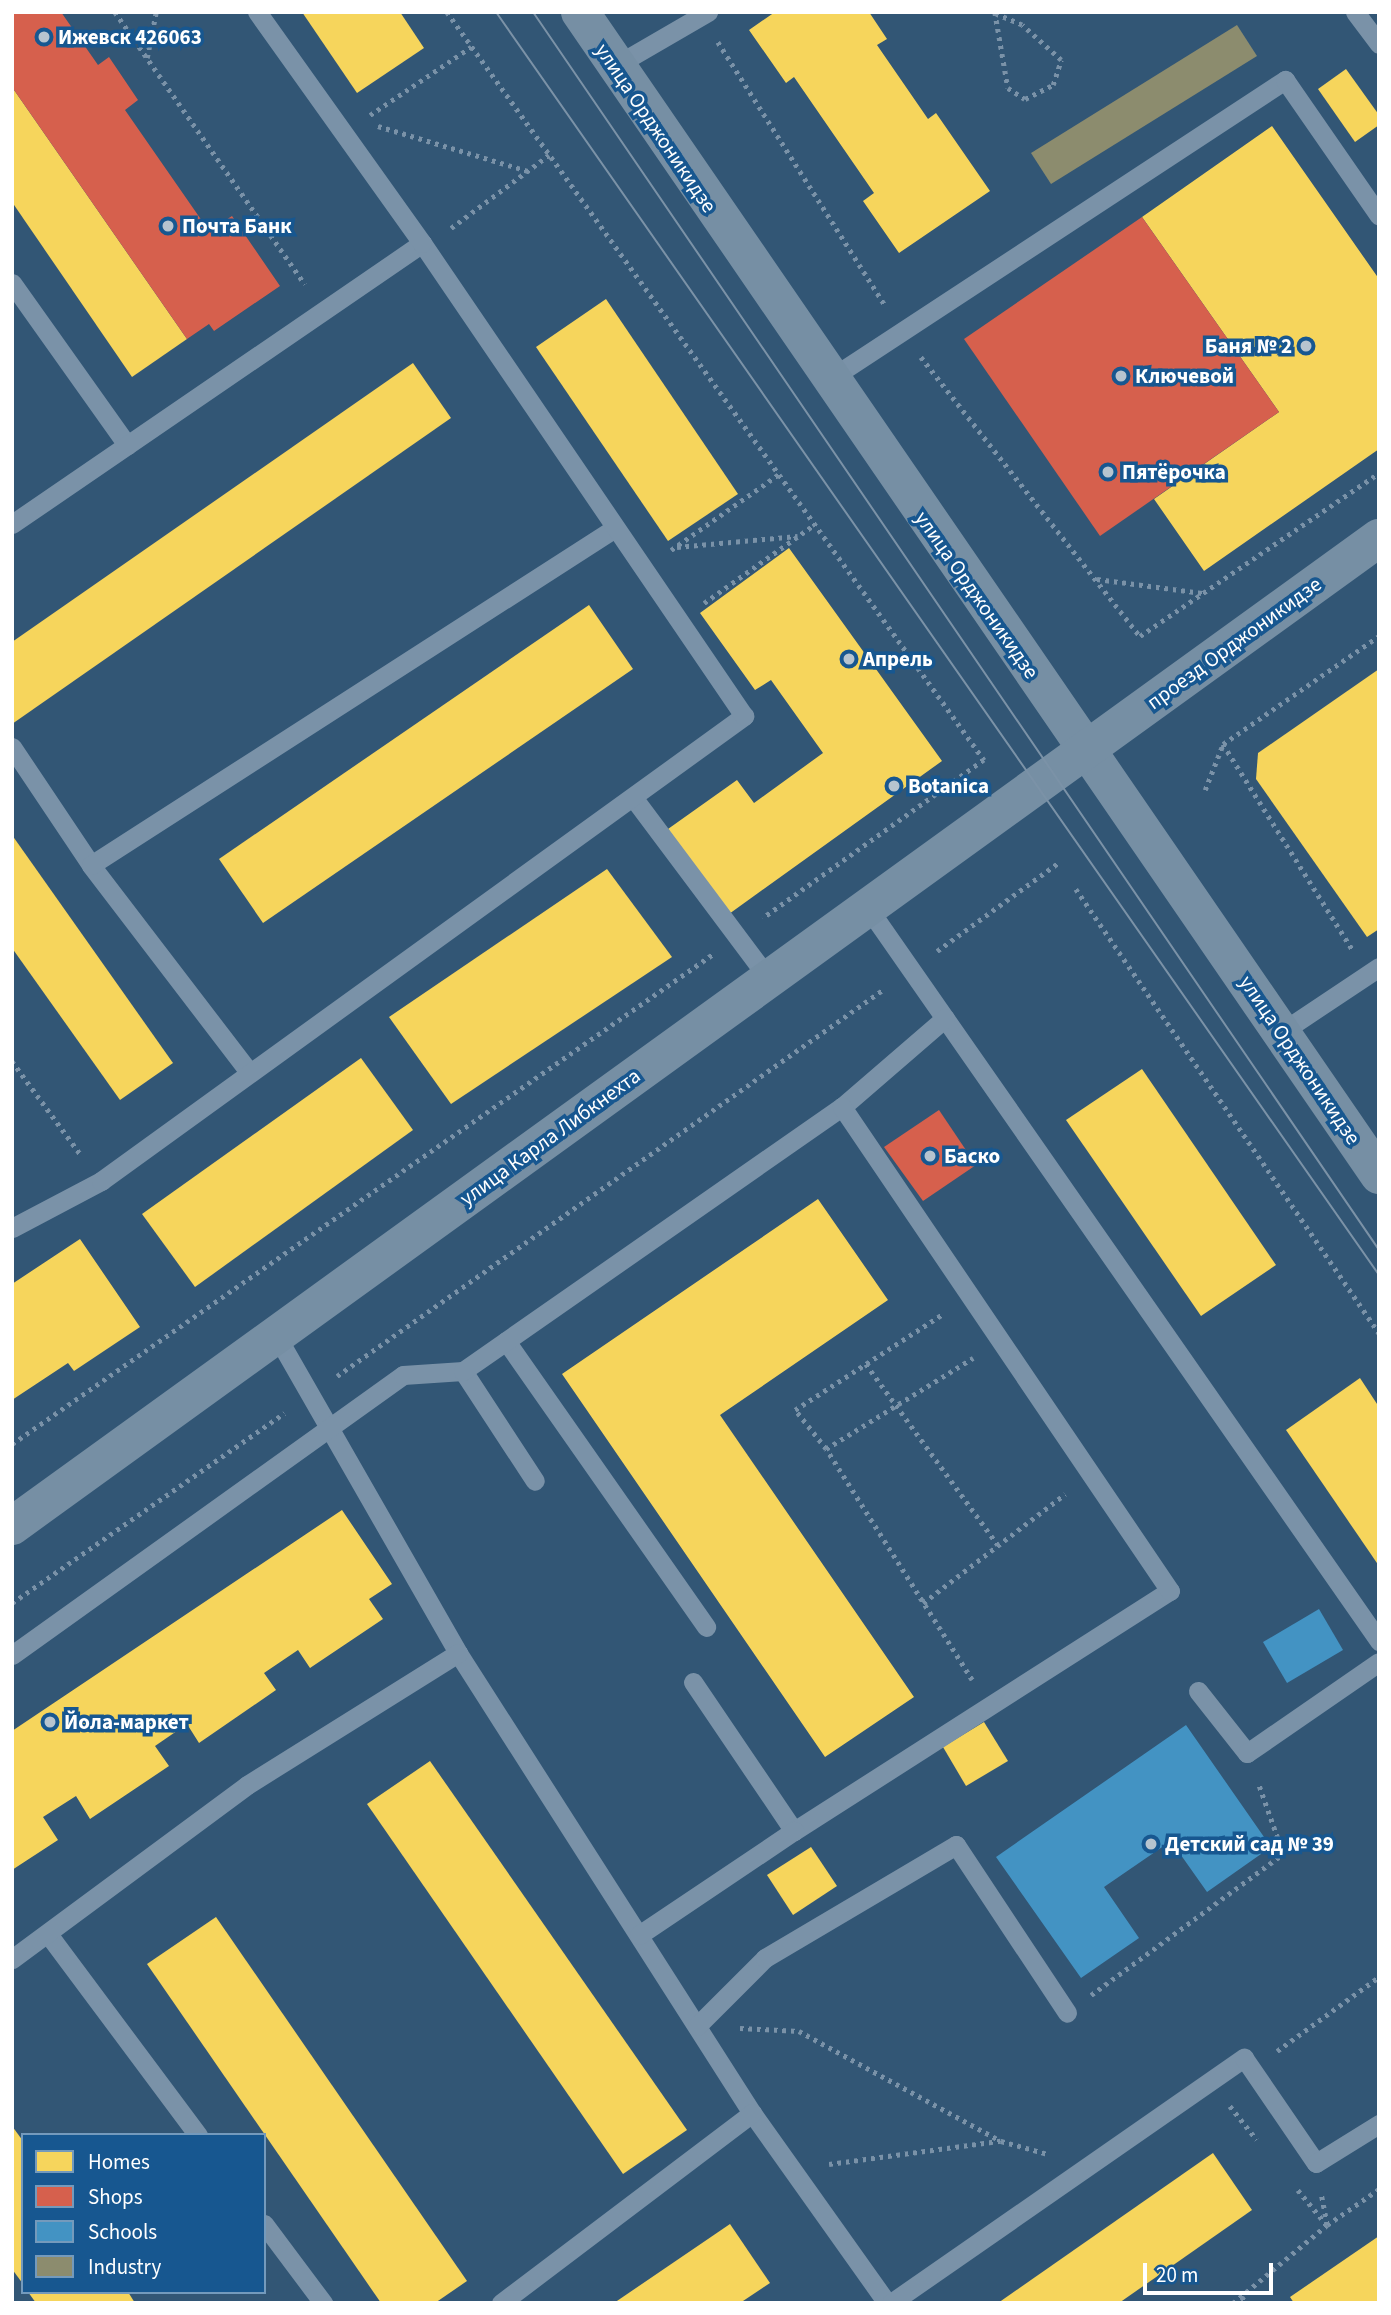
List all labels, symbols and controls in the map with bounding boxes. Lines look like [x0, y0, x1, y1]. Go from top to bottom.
place label: Ижевск 426063 [58, 24, 202, 50]
marker: Ижевск 426063 [36, 29, 52, 45]
street label: улица Орджоникидзе [590, 39, 722, 217]
place label: Почта Банк [182, 213, 292, 239]
marker: Почта Банк [160, 218, 176, 234]
place label: Баня № 2 [1205, 333, 1292, 359]
marker: Баня № 2 [1298, 338, 1314, 354]
place label: Ключевой [1135, 363, 1234, 389]
marker: Ключевой [1113, 368, 1129, 384]
place label: Пятёрочка [1122, 459, 1226, 485]
marker: Пятёрочка [1100, 464, 1116, 480]
street label: улица Орджоникидзе [910, 506, 1044, 684]
street label: проезд Орджоникидзе [1142, 571, 1326, 715]
place label: Апрель [863, 646, 933, 672]
marker: Апрель [841, 651, 857, 667]
place label: Botanica [908, 773, 989, 799]
marker: Botanica [886, 778, 902, 794]
street label: улица Орджоникидзе [1234, 971, 1366, 1149]
street label: улица Карла Либкнехта [455, 1063, 645, 1211]
place label: Баско [944, 1143, 1000, 1169]
marker: Баско [922, 1148, 938, 1164]
place label: Йола-маркет [64, 1709, 189, 1735]
marker: Йола-маркет [42, 1714, 58, 1730]
place label: Детский сад № 39 [1165, 1831, 1334, 1857]
marker: Детский сад № 39 [1143, 1836, 1159, 1852]
legend [21, 2133, 266, 2294]
text: Homes [88, 2147, 150, 2177]
text: Shops [88, 2182, 142, 2212]
text: Schools [88, 2217, 157, 2247]
scale bar [1146, 2248, 1276, 2292]
text: Industry [88, 2252, 161, 2282]
text: 20 m [1156, 2260, 1198, 2290]

